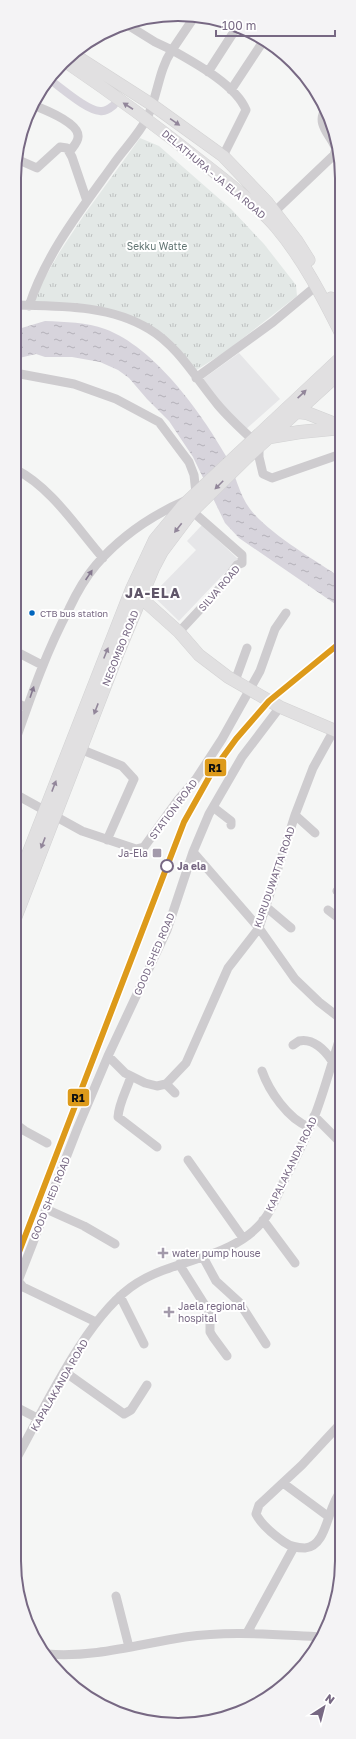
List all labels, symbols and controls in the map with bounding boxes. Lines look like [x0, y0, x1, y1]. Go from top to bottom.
scale bar [216, 12, 335, 38]
text: 100 m [222, 18, 256, 33]
one-way arrow [123, 102, 133, 110]
one-way arrow [170, 118, 181, 126]
street label: DELATHURA - JA ELA ROAD [160, 127, 268, 221]
park label: Sekku Watte [127, 240, 187, 252]
one-way arrow [296, 390, 307, 399]
one-way arrow [214, 480, 224, 490]
one-way arrow [174, 522, 182, 533]
street label: SILVA ROAD [196, 563, 242, 613]
one-way arrow [85, 570, 93, 581]
district label: JA-ELA [125, 584, 181, 601]
marker: CTB bus station [27, 608, 37, 618]
place label: CTB bus station [40, 608, 108, 619]
street label: NEGOMBO ROAD [99, 608, 141, 688]
one-way arrow [104, 646, 110, 658]
one-way arrow [29, 686, 35, 698]
one-way arrow [92, 704, 98, 716]
line badge: R1 [204, 758, 227, 777]
text: R1 [208, 761, 222, 774]
street label: STATION ROAD [147, 777, 199, 841]
one-way arrow [51, 780, 57, 792]
street label: KURUDUWATTA ROAD [251, 825, 297, 929]
one-way arrow [39, 838, 45, 850]
place label: Ja-Ela [118, 847, 148, 859]
marker: Ja-Ela [151, 847, 163, 859]
marker: Ja ela [160, 859, 174, 873]
place label: Ja ela [177, 860, 206, 872]
street label: GOOD SHED ROAD [131, 911, 177, 997]
line badge: R1 [67, 1088, 90, 1107]
text: R1 [71, 1091, 85, 1104]
street label: KAPALAKANDA ROAD [263, 1115, 319, 1213]
street label: GOOD SHED ROAD [28, 1155, 72, 1241]
marker: water pump house [157, 1247, 169, 1259]
place label: water pump house [172, 1247, 261, 1259]
place label: Jaela regional hospital [178, 1300, 246, 1324]
marker: Jaela regional hospital [163, 1306, 175, 1318]
street label: KAPALAKANDA ROAD [28, 1337, 90, 1433]
north arrow [304, 1687, 344, 1727]
text: N [323, 1691, 337, 1706]

